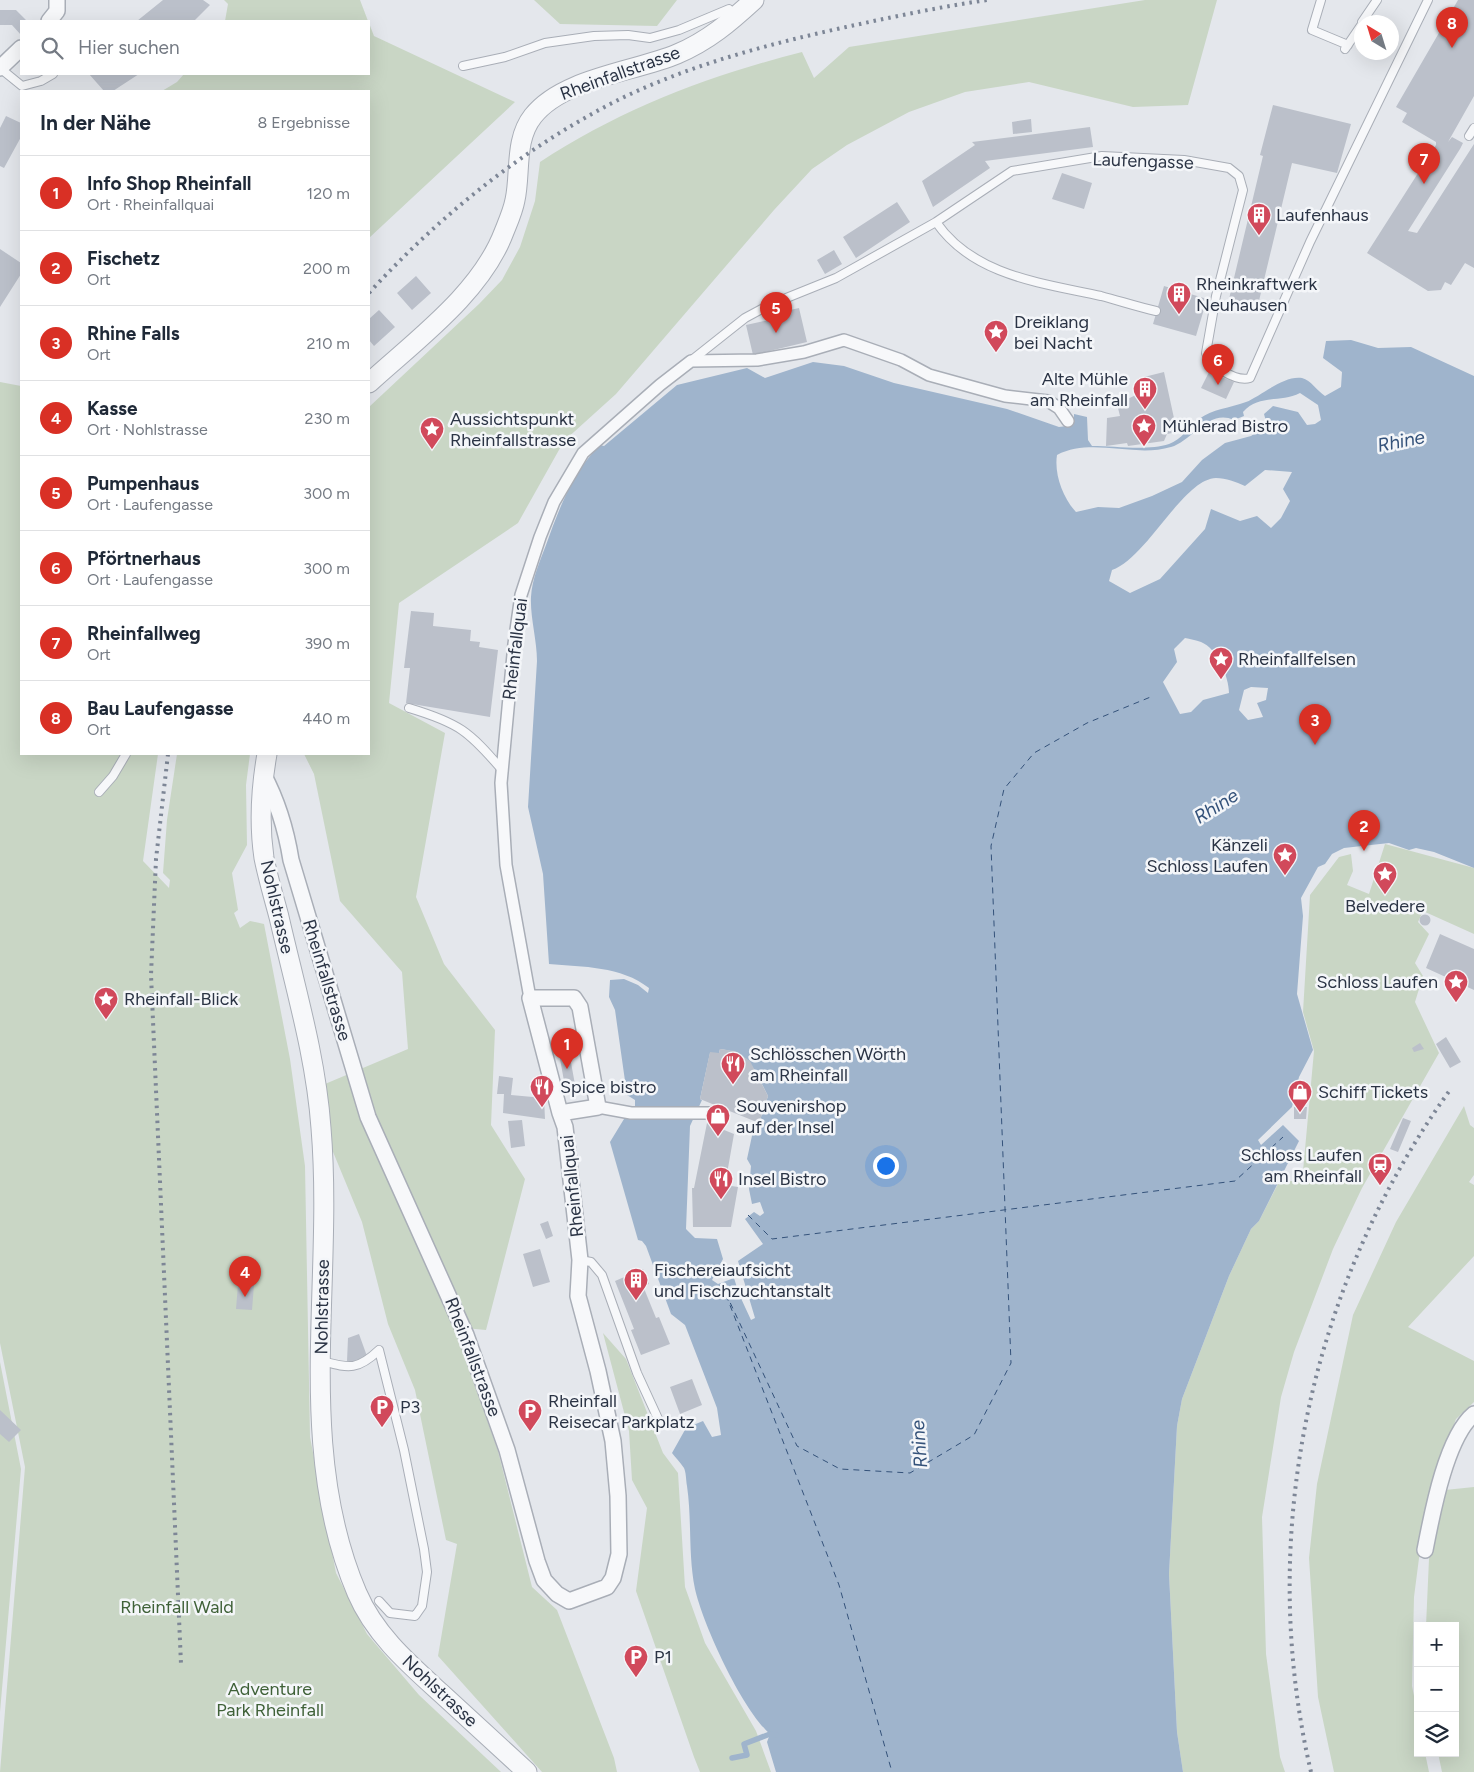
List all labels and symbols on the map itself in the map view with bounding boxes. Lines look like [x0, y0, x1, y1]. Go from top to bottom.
pin: 8 [1436, 7, 1468, 48]
north arrow [1354, 15, 1399, 60]
street label: Rheinfallstrasse [557, 41, 683, 105]
pin: 7 [1408, 143, 1440, 184]
street label: Laufengasse [1092, 148, 1194, 174]
building icon: Laufenhaus [1246, 202, 1272, 236]
place label: Laufenhaus [1276, 204, 1369, 226]
place label: Rheinkraftwerk Neuhausen [1196, 273, 1318, 316]
building icon: Rheinkraftwerk Neuhausen [1166, 281, 1192, 315]
pin: 5 [760, 292, 792, 333]
place label: Dreiklang bei Nacht [1014, 311, 1093, 354]
place icon: Dreiklang bei Nacht [983, 319, 1009, 353]
pin: 6 [1202, 344, 1234, 385]
place label: Alte Mühle am Rheinfall [1030, 368, 1128, 411]
building icon: Alte Mühle am Rheinfall [1132, 376, 1158, 410]
place label: Aussichtspunkt Rheinfallstrasse [450, 408, 576, 451]
place icon: Mühlerad Bistro [1131, 413, 1157, 447]
place label: Mühlerad Bistro [1162, 415, 1288, 437]
place icon: Aussichtspunkt Rheinfallstrasse [419, 416, 445, 450]
water label: Rhine [1375, 425, 1427, 457]
street label: Rheinfallquai [498, 597, 532, 701]
place icon: Rheinfallfelsen [1208, 646, 1234, 680]
place label: Rheinfallfelsen [1238, 648, 1356, 670]
pin: 3 [1299, 704, 1331, 745]
water label: Rhine [1190, 783, 1243, 828]
pin: 2 [1348, 810, 1380, 851]
place label: Känzeli Schloss Laufen [1147, 834, 1268, 877]
place icon: Känzeli Schloss Laufen [1272, 842, 1298, 876]
street label: Nohlstrasse [256, 858, 298, 956]
place icon: Belvedere [1372, 861, 1398, 895]
place label: Belvedere [1345, 895, 1425, 917]
street label: Rheinfallstrasse [298, 916, 356, 1044]
place icon: Schloss Laufen [1443, 969, 1469, 1003]
place label: Schloss Laufen [1317, 971, 1438, 993]
place icon: Rheinfall-Blick [93, 986, 119, 1020]
place label: Rheinfall-Blick [124, 988, 238, 1010]
pin: 1 [551, 1028, 583, 1069]
place label: Schlösschen Wörth am Rheinfall [750, 1043, 906, 1086]
restaurant icon: Schlösschen Wörth am Rheinfall [720, 1051, 746, 1085]
restaurant icon: Spice bistro [529, 1074, 555, 1108]
place label: Spice bistro [560, 1076, 656, 1098]
shop icon: Schiff Tickets [1287, 1079, 1313, 1113]
place label: Schiff Tickets [1318, 1081, 1428, 1103]
place label: Souvenirshop auf der Insel [736, 1095, 846, 1138]
shop icon: Souvenirshop auf der Insel [705, 1103, 731, 1137]
street label: Rheinfallquai [556, 1134, 588, 1238]
place label: Schloss Laufen am Rheinfall [1241, 1144, 1362, 1187]
station icon: Schloss Laufen am Rheinfall [1367, 1152, 1393, 1186]
your location [873, 1153, 899, 1179]
restaurant icon: Insel Bistro [708, 1166, 734, 1200]
place label: Insel Bistro [738, 1168, 826, 1190]
pin: 4 [229, 1256, 261, 1297]
street label: Nohlstrasse [310, 1259, 334, 1355]
place label: Fischereiaufsicht und Fischzuchtanstalt [654, 1259, 831, 1302]
building icon: Fischereiaufsicht und Fischzuchtanstalt [623, 1267, 649, 1301]
street label: Rheinfallstrasse [440, 1294, 506, 1420]
place label: Rheinfall Reisecar Parkplatz [548, 1390, 695, 1433]
parking icon: P3 [369, 1394, 395, 1428]
place label: P3 [400, 1396, 420, 1418]
parking icon: Rheinfall Reisecar Parkplatz [517, 1398, 543, 1432]
water label: Rhine [906, 1419, 932, 1469]
park label: Rheinfall Wald [120, 1596, 234, 1618]
parking icon: P1 [623, 1644, 649, 1678]
place label: P1 [654, 1646, 672, 1668]
street label: Nohlstrasse [398, 1650, 483, 1732]
park label: Adventure Park Rheinfall [216, 1678, 324, 1721]

